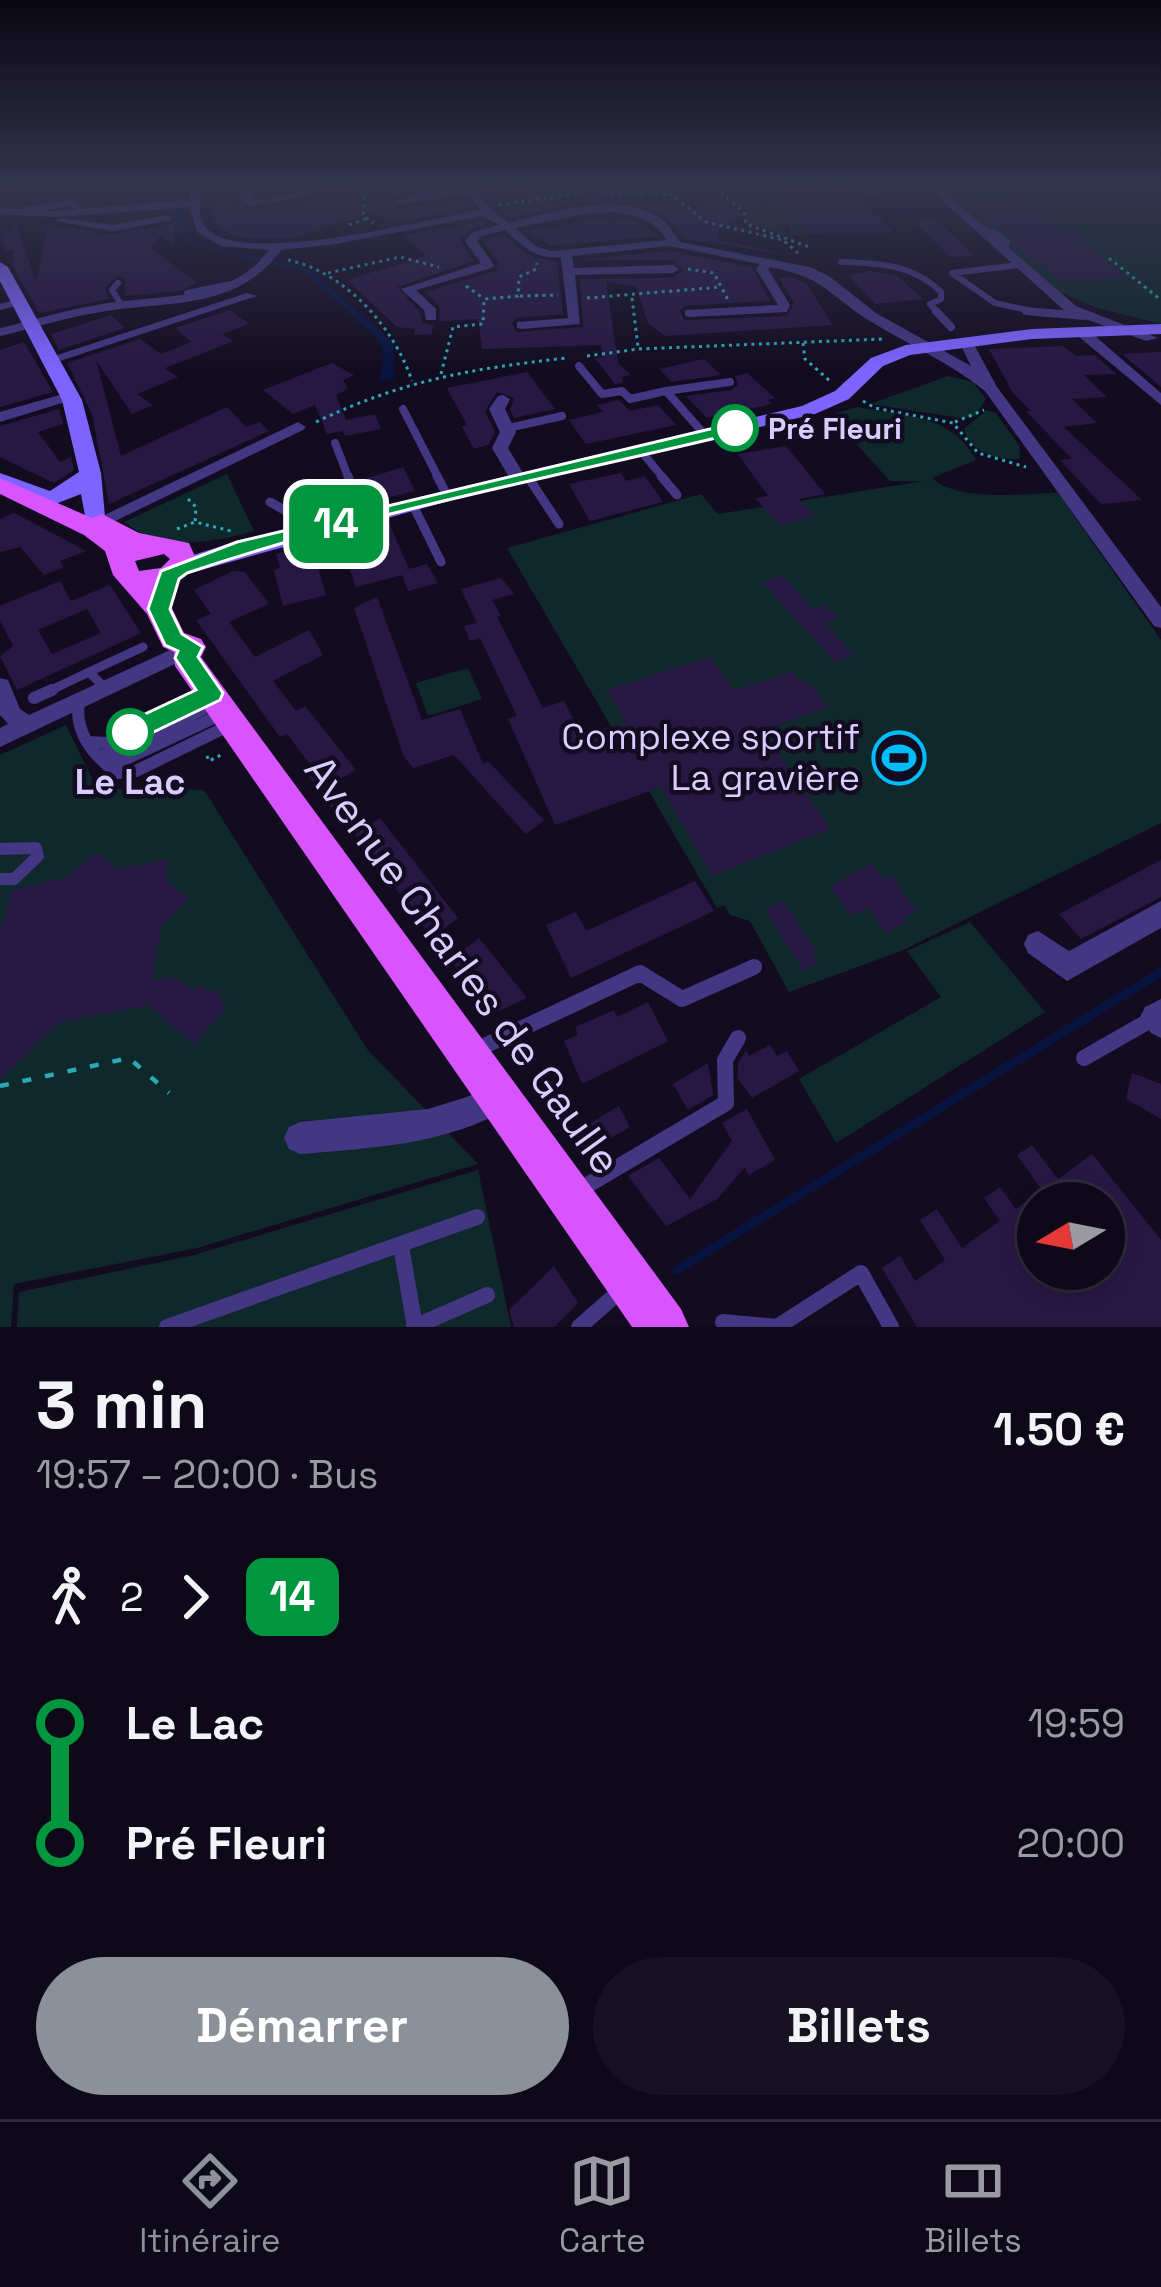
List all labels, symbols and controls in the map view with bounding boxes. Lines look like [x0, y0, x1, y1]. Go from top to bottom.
marker: Pré Fleuri [713, 406, 757, 450]
place label: Pré Fleuri [768, 409, 902, 448]
line badge: 14 [282, 485, 390, 563]
text: 14 [313, 497, 359, 550]
marker: Le Lac [108, 710, 152, 754]
place label: Complexe sportif La gravière [562, 714, 860, 801]
sports icon: Complexe sportif La gravière [871, 730, 927, 786]
street label: Avenue Charles de Gaulle [293, 745, 633, 1185]
place label: Le Lac [75, 759, 185, 805]
north arrow [1017, 1182, 1125, 1290]
map controls [1017, 1182, 1125, 1290]
text: 3 min [36, 1363, 207, 1447]
text: 1.50 € [993, 1401, 1125, 1458]
text: 19:57 – 20:00 · Bus [36, 1450, 378, 1499]
icon: walk [36, 1564, 102, 1630]
icon: forward [162, 1564, 228, 1630]
text: 14 [270, 1570, 315, 1623]
text: 2 [120, 1573, 144, 1622]
text: Le Lac [126, 1695, 264, 1752]
text: 19:59 [1028, 1699, 1125, 1748]
text: Pré Fleuri [126, 1815, 327, 1872]
text: 20:00 [1017, 1819, 1125, 1868]
button: Démarrer [36, 1957, 569, 2095]
button: Billets [593, 1957, 1125, 2095]
tab: Itinéraire [139, 2148, 281, 2262]
tab: Carte [559, 2148, 646, 2262]
tab: Billets [924, 2148, 1022, 2262]

